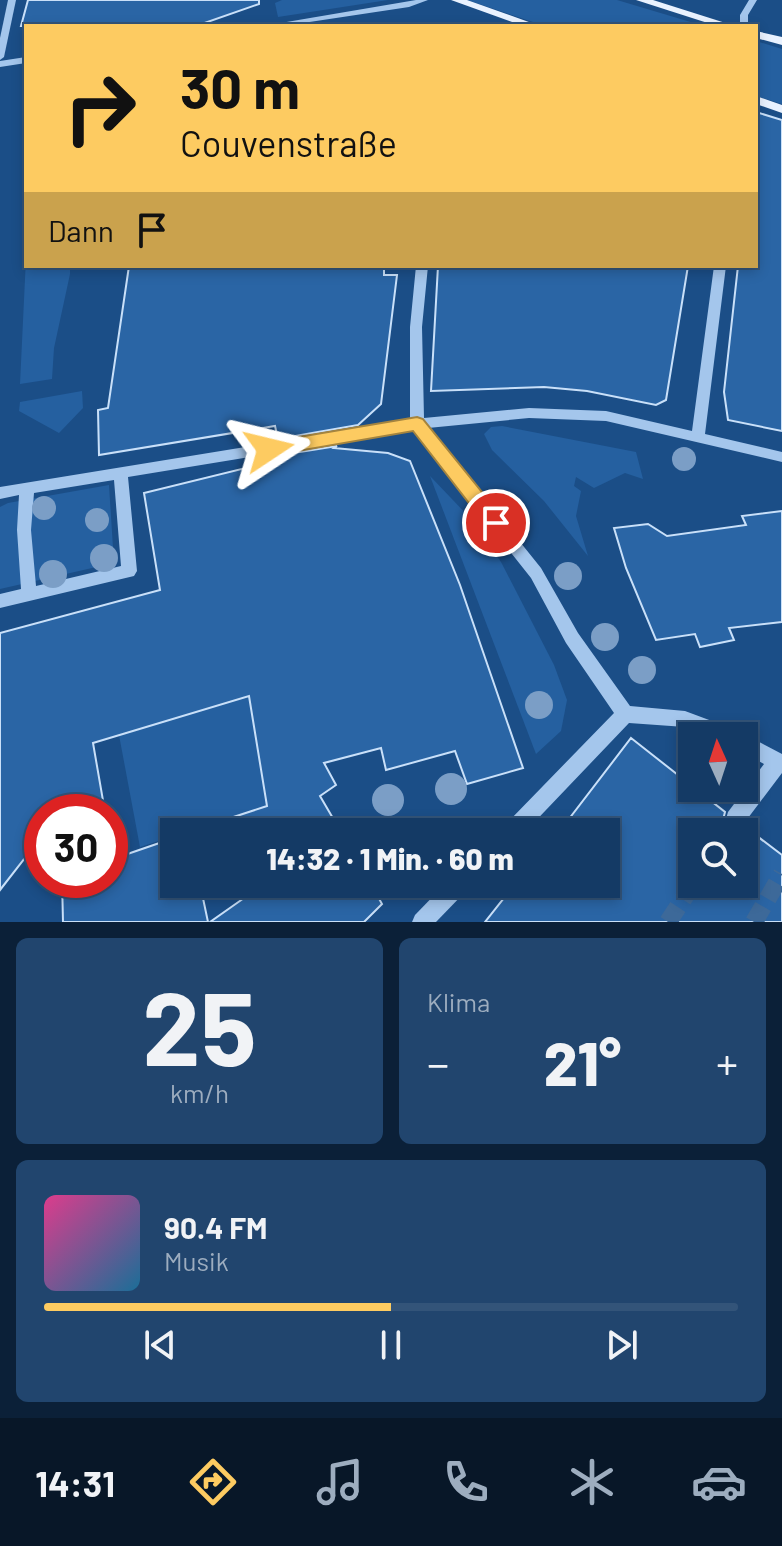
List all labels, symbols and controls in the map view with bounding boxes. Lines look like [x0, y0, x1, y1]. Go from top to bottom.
text: 30 m [180, 53, 300, 120]
icon: right [48, 56, 152, 160]
text: Couvenstraße [180, 121, 397, 164]
icon: arrive [130, 208, 174, 252]
text: Dann [48, 212, 114, 248]
position arrow [227, 407, 311, 491]
pin [462, 489, 530, 557]
icon: arrive [474, 501, 518, 545]
north arrow [678, 722, 758, 802]
map controls [678, 722, 758, 898]
speed limit sign: 30 [24, 794, 128, 898]
button: search [678, 818, 758, 898]
text: 14:32 · 1 Min. · 60 m [266, 840, 514, 876]
text: 25 [142, 962, 257, 1087]
text: Klima [427, 986, 490, 1017]
text: 21° [544, 1026, 621, 1098]
text: − [427, 1036, 449, 1089]
text: + [716, 1036, 738, 1089]
text: km/h [170, 1077, 229, 1108]
text: 90.4 FM [164, 1209, 268, 1245]
text: Musik [164, 1245, 229, 1276]
icon: previous [138, 1323, 182, 1367]
icon: pause [369, 1323, 413, 1367]
icon: next [600, 1323, 644, 1367]
icon: directions [185, 1454, 241, 1510]
icon: music [312, 1454, 368, 1510]
icon: phone [438, 1454, 494, 1510]
icon: climate [564, 1454, 620, 1510]
icon: car [691, 1454, 747, 1510]
text: 14:31 [35, 1461, 115, 1504]

